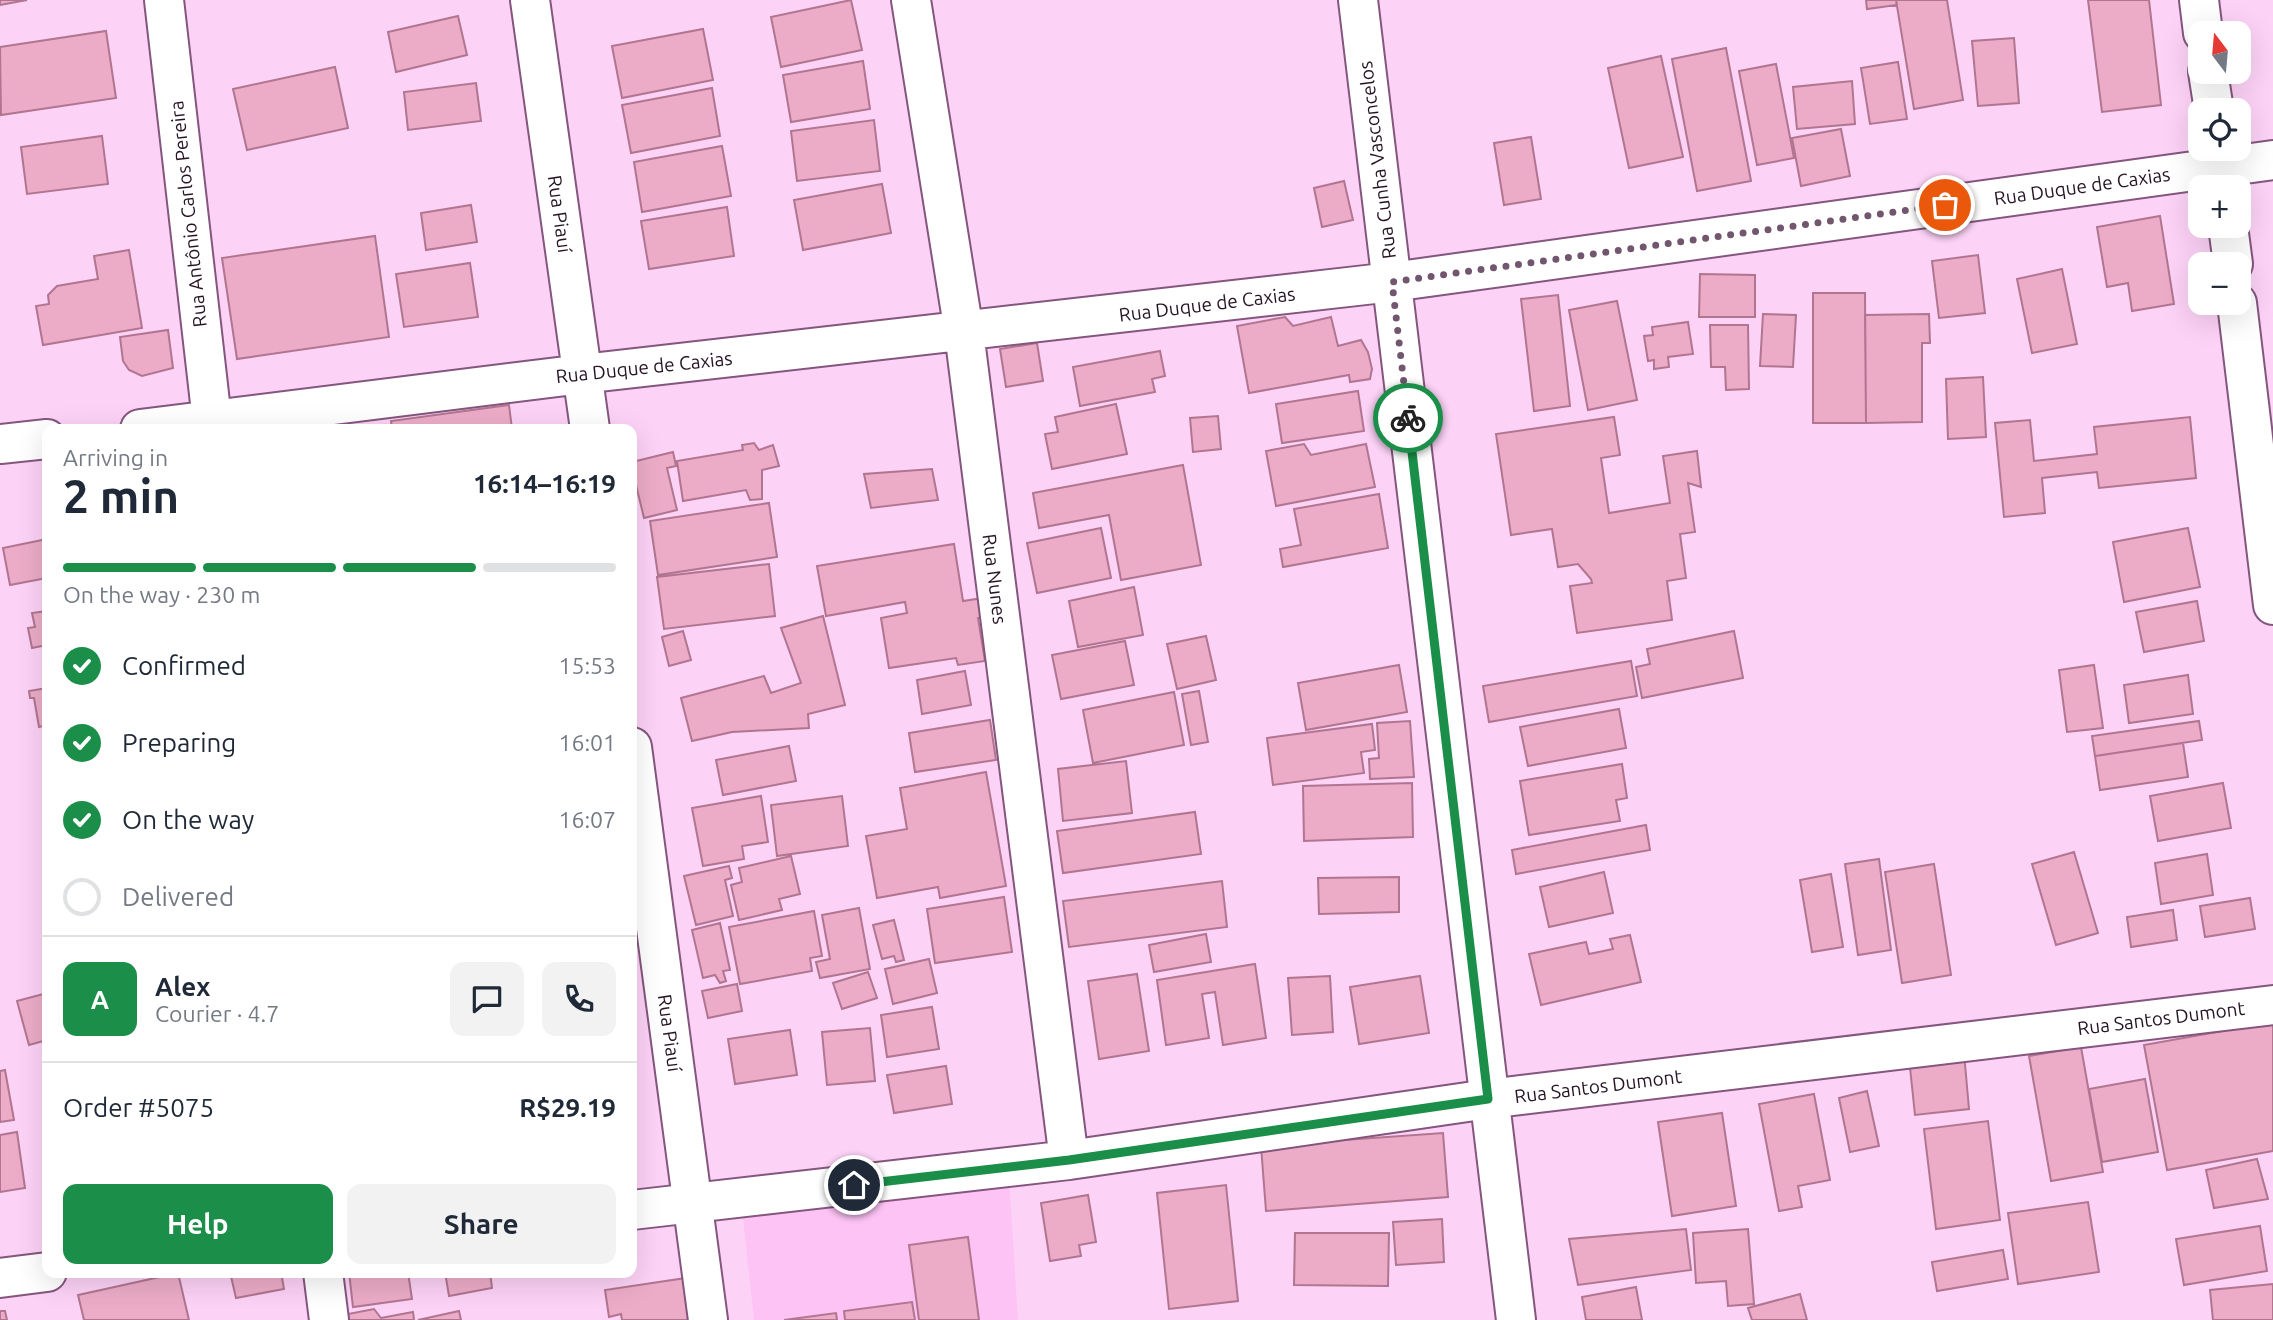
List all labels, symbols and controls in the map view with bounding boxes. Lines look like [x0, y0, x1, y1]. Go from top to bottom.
north arrow [2188, 21, 2250, 84]
map controls [2188, 21, 2251, 315]
street label: Rua Cunha Vasconcelos [1354, 60, 1400, 260]
button: locate [2188, 98, 2251, 161]
street label: Rua Antônio Carlos Pereira [165, 100, 211, 328]
street label: Rua Duque de Caxias [1993, 163, 2171, 209]
street label: Rua Piauí [544, 174, 576, 255]
pin [1915, 175, 1975, 235]
button: + [2188, 175, 2251, 238]
icon: bag [1926, 186, 1964, 224]
button: − [2188, 252, 2251, 315]
street label: Rua Duque de Caxias [1118, 282, 1296, 326]
street label: Rua Duque de Caxias [555, 347, 733, 387]
courier [1373, 383, 1443, 453]
icon: bike [1389, 399, 1427, 437]
text: Arriving in [63, 445, 168, 470]
text: 16:14–16:19 [473, 469, 616, 498]
text: 2 min [63, 470, 179, 522]
street label: Rua Nunes [979, 533, 1011, 625]
text: On the way · 230 m [63, 582, 260, 607]
icon: check [63, 647, 101, 685]
text: Confirmed [122, 651, 246, 680]
text: 15:53 [558, 653, 616, 678]
icon: check [63, 724, 101, 762]
text: Preparing [122, 728, 236, 757]
text: 16:01 [558, 730, 616, 755]
icon: check [63, 801, 101, 839]
text: On the way [122, 805, 254, 834]
text: 16:07 [558, 807, 616, 832]
text: Delivered [122, 882, 234, 911]
button: chat [450, 962, 524, 1036]
button: phone [542, 962, 616, 1036]
text: Alex [155, 972, 210, 1001]
text: A [91, 985, 109, 1014]
street label: Rua Piauí [654, 993, 686, 1074]
street label: Rua Santos Dumont [2076, 997, 2247, 1039]
text: Courier · 4.7 [155, 1001, 279, 1026]
street label: Rua Santos Dumont [1513, 1065, 1684, 1107]
text: Order #5075 [63, 1093, 214, 1122]
text: R$29.19 [519, 1093, 616, 1122]
pin [824, 1155, 884, 1215]
icon: home [835, 1166, 873, 1204]
button: Help [63, 1184, 333, 1264]
button: Share [347, 1184, 616, 1264]

